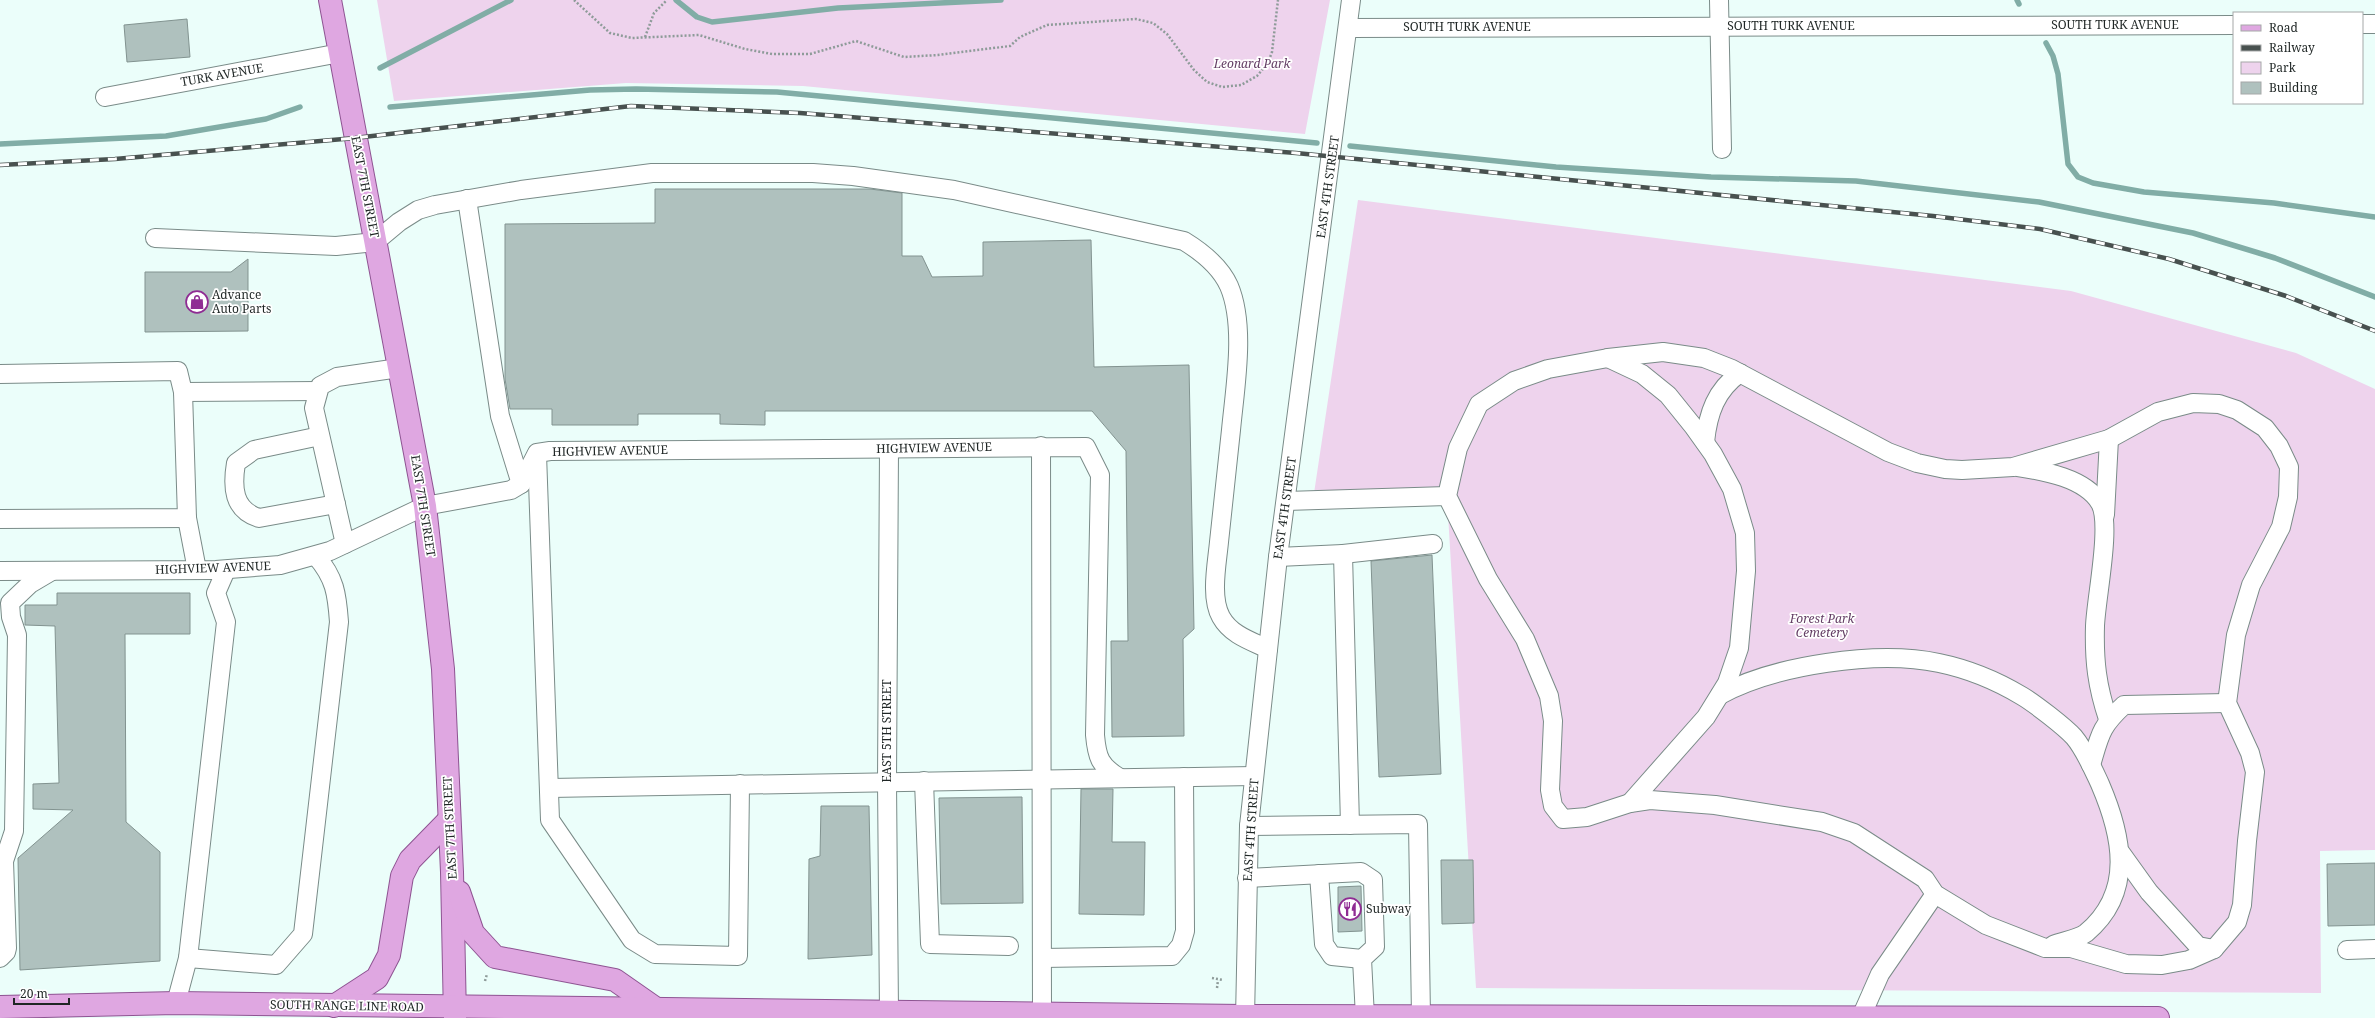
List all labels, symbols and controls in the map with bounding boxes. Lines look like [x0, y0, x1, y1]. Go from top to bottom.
legend [2233, 12, 2363, 104]
street label: SOUTH TURK AVENUE [2051, 16, 2179, 33]
street label: SOUTH TURK AVENUE [1727, 17, 1855, 34]
street label: SOUTH TURK AVENUE [1403, 18, 1531, 35]
text: Road [2269, 19, 2299, 36]
text: Railway [2269, 39, 2315, 56]
park label: Leonard Park [1213, 55, 1292, 72]
street label: TURK AVENUE [179, 59, 265, 90]
text: Park [2269, 59, 2297, 76]
text: Building [2269, 79, 2318, 96]
street label: EAST 4TH STREET [1312, 134, 1343, 239]
street label: EAST 7TH STREET [347, 135, 384, 240]
place label: Advance Auto Parts [212, 286, 271, 317]
shop icon: Advance Auto Parts [184, 289, 210, 315]
street label: HIGHVIEW AVENUE [876, 438, 992, 457]
street label: HIGHVIEW AVENUE [552, 441, 668, 460]
street label: EAST 7TH STREET [407, 454, 440, 559]
street label: EAST 4TH STREET [1269, 455, 1300, 560]
street label: HIGHVIEW AVENUE [155, 557, 271, 578]
park label: Forest Park Cemetery [1789, 610, 1856, 641]
street label: EAST 5TH STREET [878, 679, 895, 783]
street label: EAST 7TH STREET [438, 775, 461, 880]
street label: EAST 4TH STREET [1238, 777, 1263, 882]
restaurant icon: Subway [1337, 896, 1363, 922]
place label: Subway [1366, 900, 1411, 917]
scale bar [14, 980, 69, 1006]
text: 20 m [20, 985, 48, 1002]
street label: SOUTH RANGE LINE ROAD [270, 996, 424, 1015]

